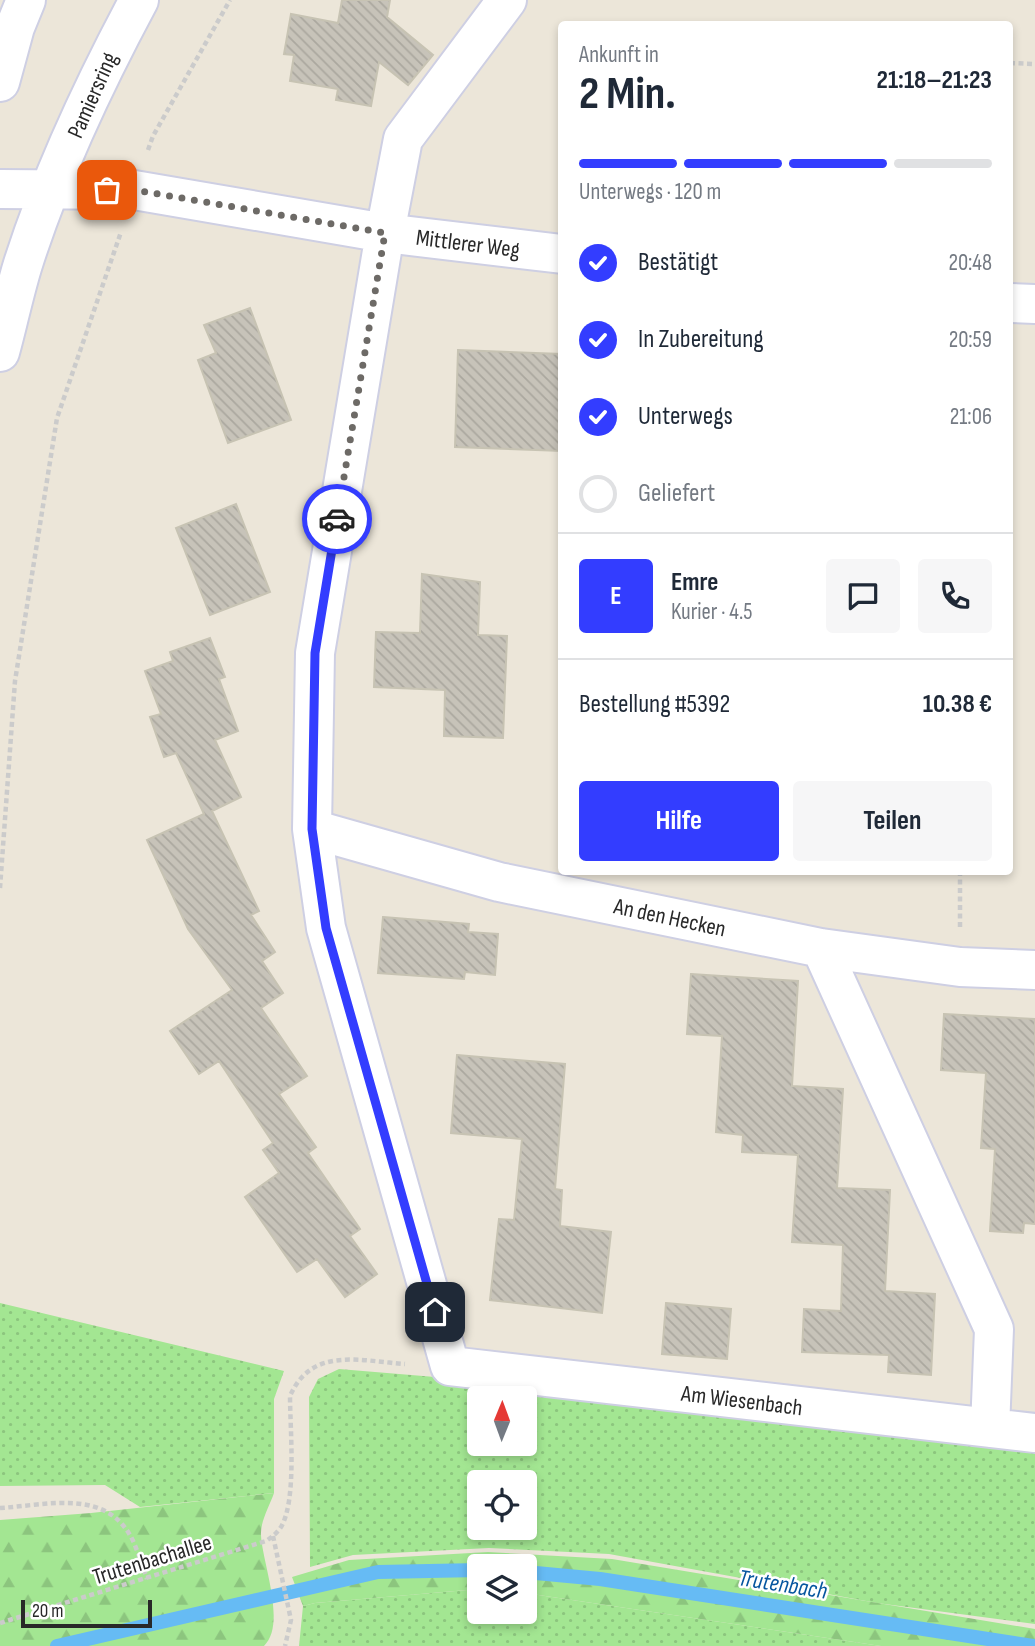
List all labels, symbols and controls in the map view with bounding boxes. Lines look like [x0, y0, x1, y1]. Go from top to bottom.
text: Ankunft in [579, 41, 659, 69]
street label: Pamiersring [62, 48, 124, 143]
text: 21:18–21:23 [876, 65, 992, 96]
text: 2 Min. [579, 67, 676, 122]
pin [77, 160, 137, 220]
icon: bag [88, 171, 126, 209]
text: Unterwegs · 120 m [579, 178, 721, 206]
street label: Mittlerer Weg [414, 224, 521, 264]
icon: check [579, 244, 617, 282]
text: Bestätigt [638, 247, 718, 278]
text: 20:48 [948, 249, 992, 277]
icon: check [579, 321, 617, 359]
text: In Zubereitung [638, 324, 764, 355]
text: 20:59 [949, 326, 992, 354]
icon: check [579, 398, 617, 436]
text: Unterwegs [638, 401, 733, 432]
text: 21:06 [950, 403, 992, 431]
text: Geliefert [638, 478, 715, 509]
courier [302, 484, 372, 554]
icon: car [318, 500, 356, 538]
button: chat [826, 559, 900, 633]
button: phone [918, 559, 992, 633]
text: Emre [671, 567, 718, 598]
text: E [610, 581, 622, 612]
text: Kurier · 4.5 [671, 598, 752, 626]
text: Bestellung #5392 [579, 689, 730, 720]
text: 10.38 € [923, 689, 992, 720]
button: Hilfe [579, 781, 779, 861]
button: Teilen [793, 781, 992, 861]
street label: An den Hecken [610, 892, 728, 943]
pin [405, 1282, 465, 1342]
icon: home [416, 1293, 454, 1331]
street label: Am Wiesenbach [679, 1380, 804, 1422]
north arrow [467, 1386, 537, 1456]
map controls [467, 1386, 537, 1624]
button: locate [467, 1470, 537, 1540]
street label: Trutenbachallee [89, 1529, 215, 1591]
button: layers [467, 1554, 537, 1624]
water label: Trutenbach [736, 1563, 829, 1606]
scale bar [21, 1597, 152, 1629]
text: 20 m [32, 1600, 64, 1623]

